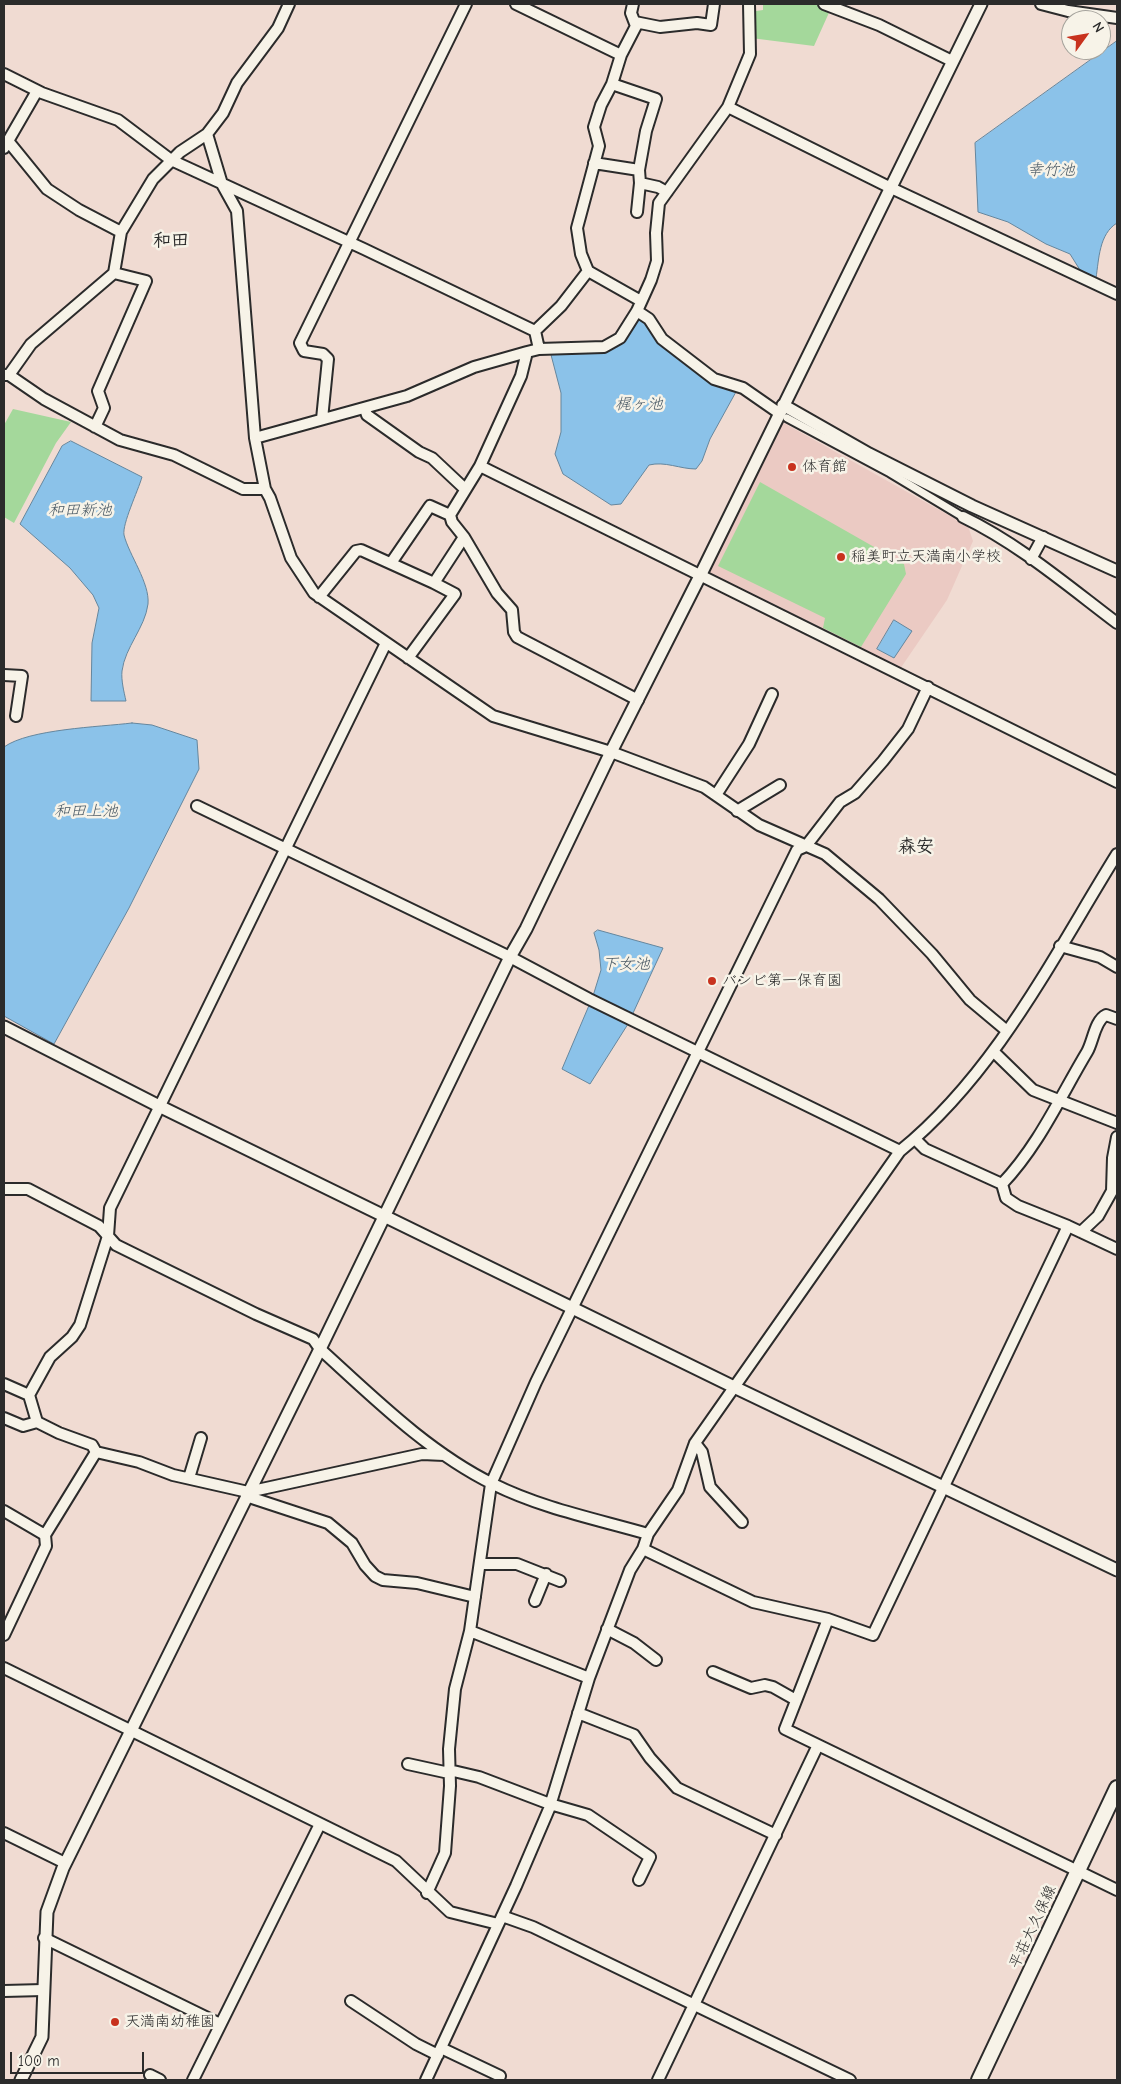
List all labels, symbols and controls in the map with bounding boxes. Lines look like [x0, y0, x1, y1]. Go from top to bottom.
north arrow [1061, 10, 1111, 60]
text: N [1089, 19, 1108, 36]
water label: 幸竹池 [1027, 160, 1075, 180]
district label: 和田 [153, 230, 189, 252]
water label: 梶ヶ池 [615, 394, 663, 414]
place label: 体育館 [802, 458, 847, 476]
marker: 体育館 [786, 461, 798, 473]
water label: 和田新池 [48, 500, 112, 520]
place label: 稲美町立天満南小学校 [851, 548, 1001, 566]
marker: 稲美町立天満南小学校 [835, 551, 847, 563]
water label: 和田上池 [54, 801, 118, 821]
district label: 森安 [898, 836, 934, 858]
water label: 下女池 [602, 954, 650, 974]
place label: バンビ第一保育園 [722, 972, 842, 990]
marker: バンビ第一保育園 [706, 975, 718, 987]
street label: 平荘大久保線 [1006, 1882, 1060, 1972]
place label: 天満南幼稚園 [125, 2013, 215, 2031]
marker: 天満南幼稚園 [109, 2016, 121, 2028]
scale bar [12, 2042, 146, 2074]
text: 100 m [18, 2052, 60, 2070]

